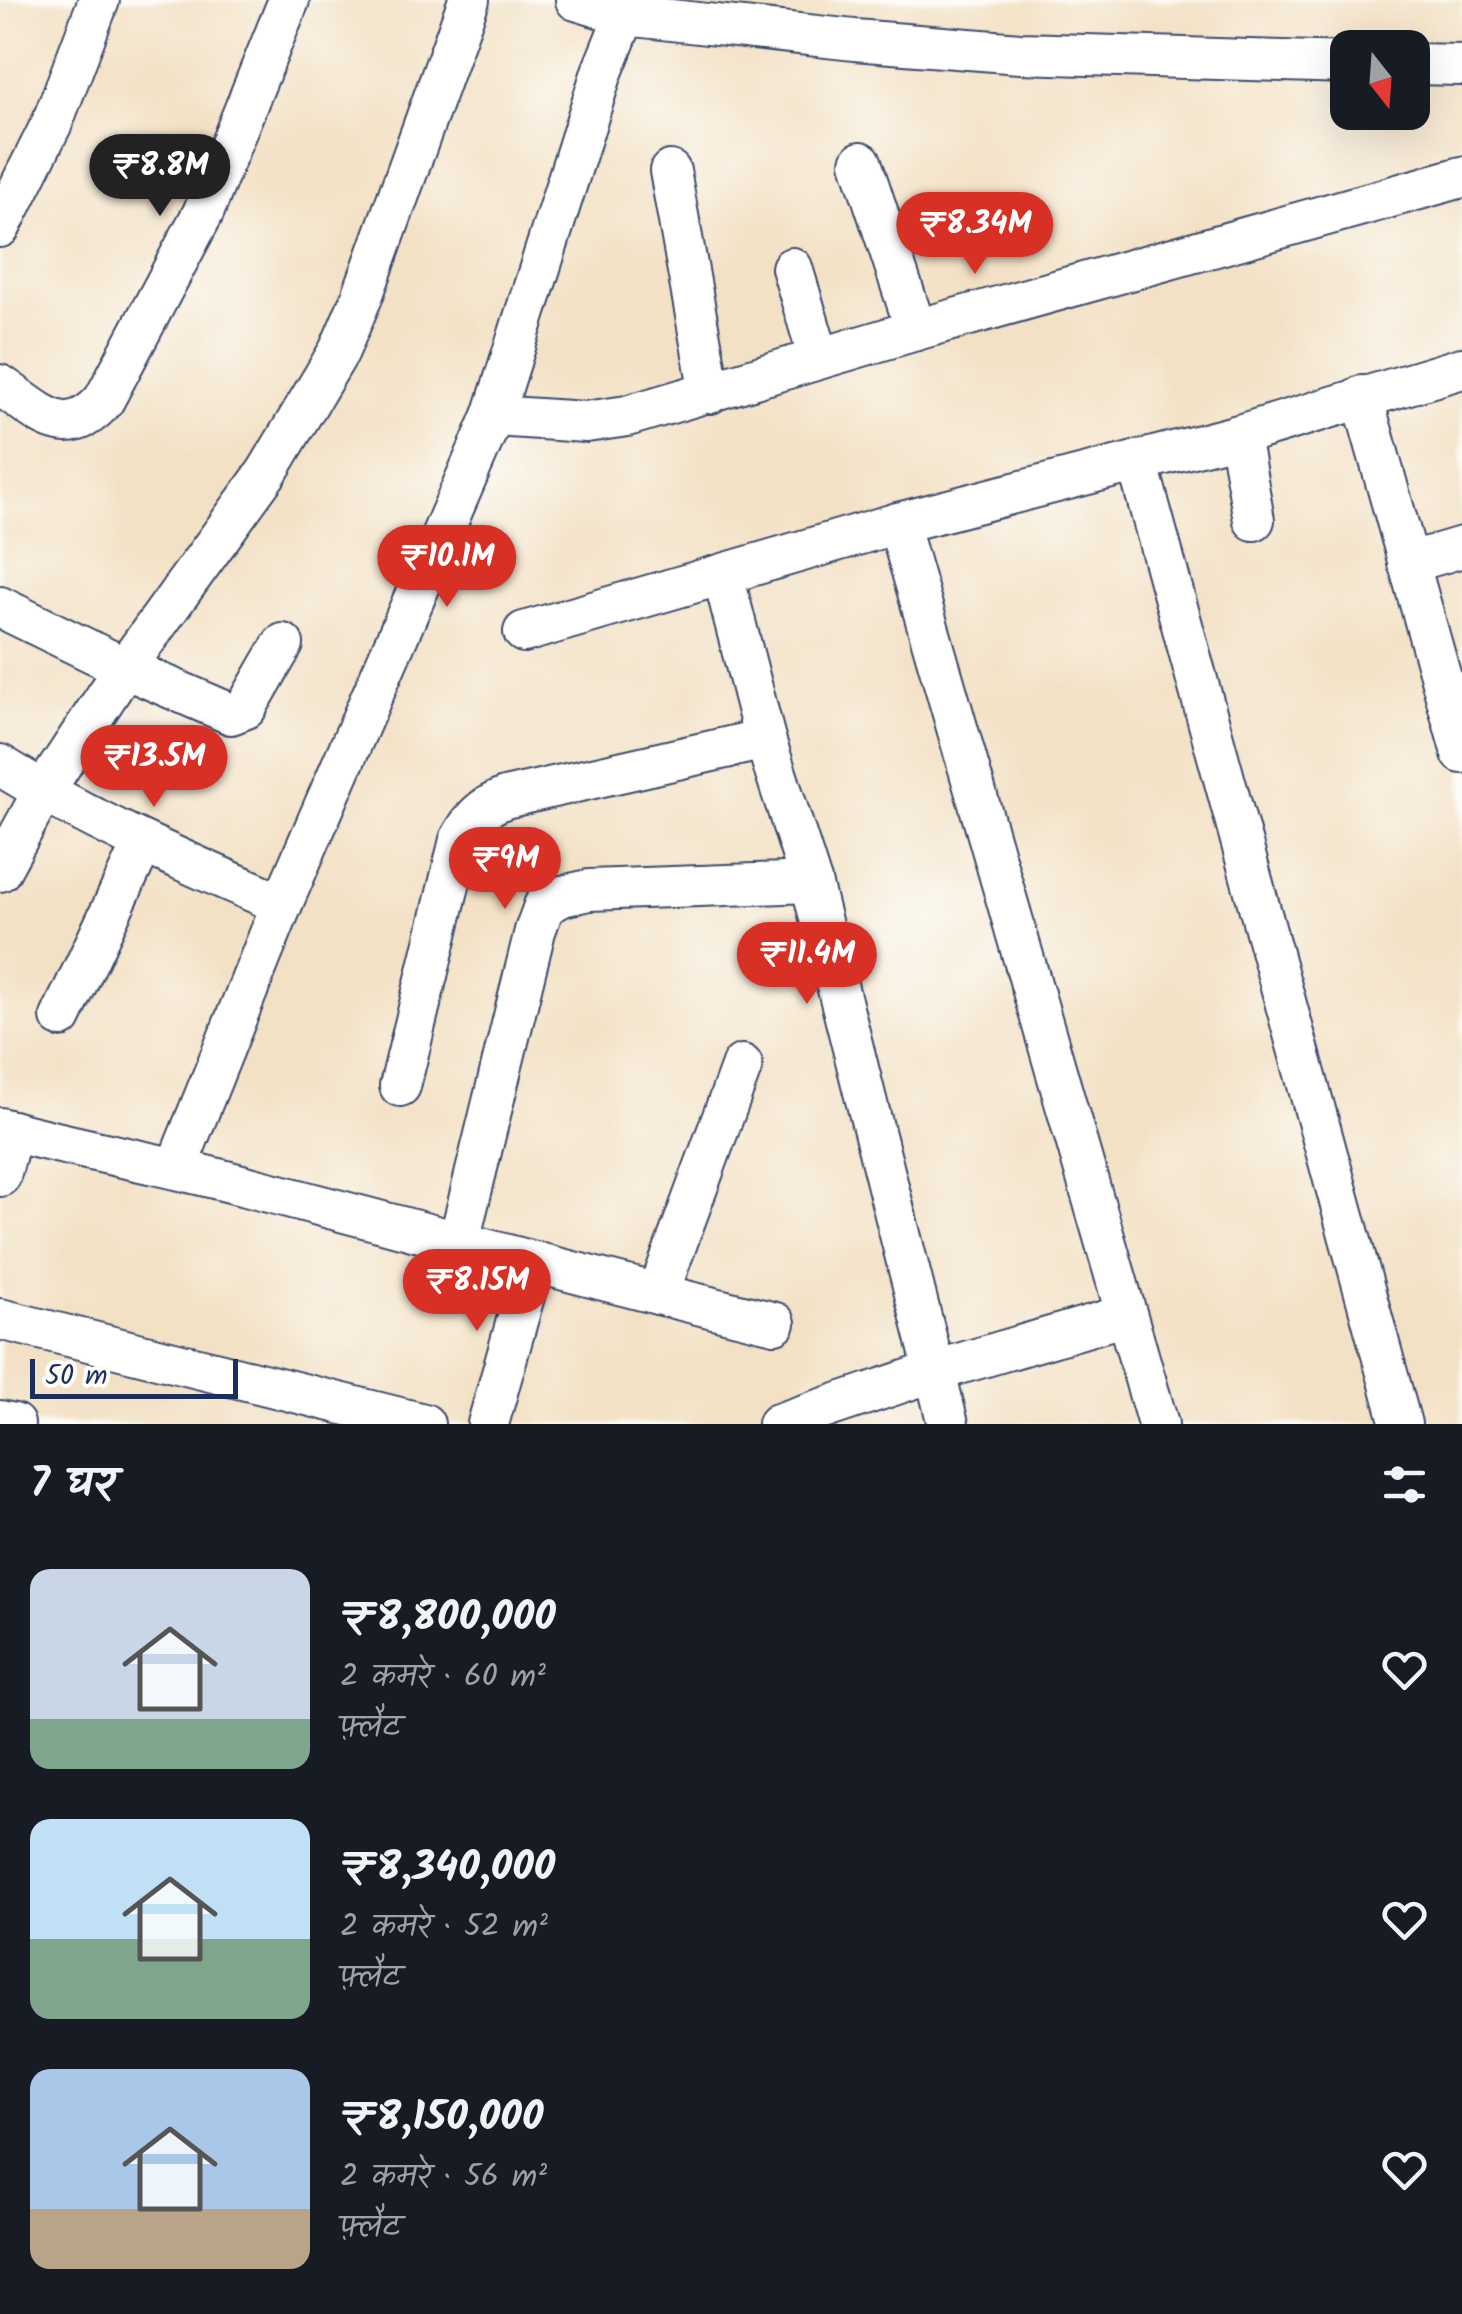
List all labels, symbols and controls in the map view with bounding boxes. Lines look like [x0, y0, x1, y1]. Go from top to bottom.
north arrow [1330, 30, 1430, 130]
map controls [1330, 30, 1430, 130]
pin: ₹8.8M [90, 134, 230, 219]
text: ₹8.8M [111, 141, 209, 192]
pin: ₹8.34M [894, 192, 1056, 277]
text: ₹8.34M [918, 199, 1032, 250]
pin: ₹10.1M [366, 525, 528, 610]
text: ₹10.1M [399, 532, 495, 583]
pin: ₹13.5M [73, 725, 235, 810]
text: ₹13.5M [103, 732, 205, 783]
pin: ₹9M [457, 827, 553, 912]
text: ₹9M [471, 834, 539, 885]
pin: ₹11.4M [726, 922, 888, 1007]
text: ₹11.4M [759, 929, 855, 980]
pin: ₹8.15M [396, 1249, 558, 1334]
text: ₹8.15M [425, 1256, 529, 1307]
scale bar [30, 1354, 238, 1398]
text: 50 m [45, 1354, 108, 1399]
text: 7 घर [30, 1451, 115, 1518]
icon: filters [1377, 1457, 1432, 1512]
text: ₹8,800,000 [340, 1585, 556, 1652]
icon: home [110, 1609, 230, 1729]
icon: heart [1377, 1642, 1432, 1697]
text: 2 कमरे · 60 m² [340, 1652, 546, 1703]
text: फ़्लैट [340, 1703, 401, 1754]
text: ₹8,340,000 [340, 1835, 555, 1902]
icon: home [110, 1859, 230, 1979]
icon: heart [1377, 1892, 1432, 1947]
text: 2 कमरे · 52 m² [340, 1902, 548, 1953]
text: फ़्लैट [340, 1953, 401, 2004]
text: ₹8,150,000 [340, 2085, 543, 2152]
icon: home [110, 2109, 230, 2229]
icon: heart [1377, 2142, 1432, 2197]
text: 2 कमरे · 56 m² [340, 2152, 547, 2203]
text: फ़्लैट [340, 2203, 401, 2254]

